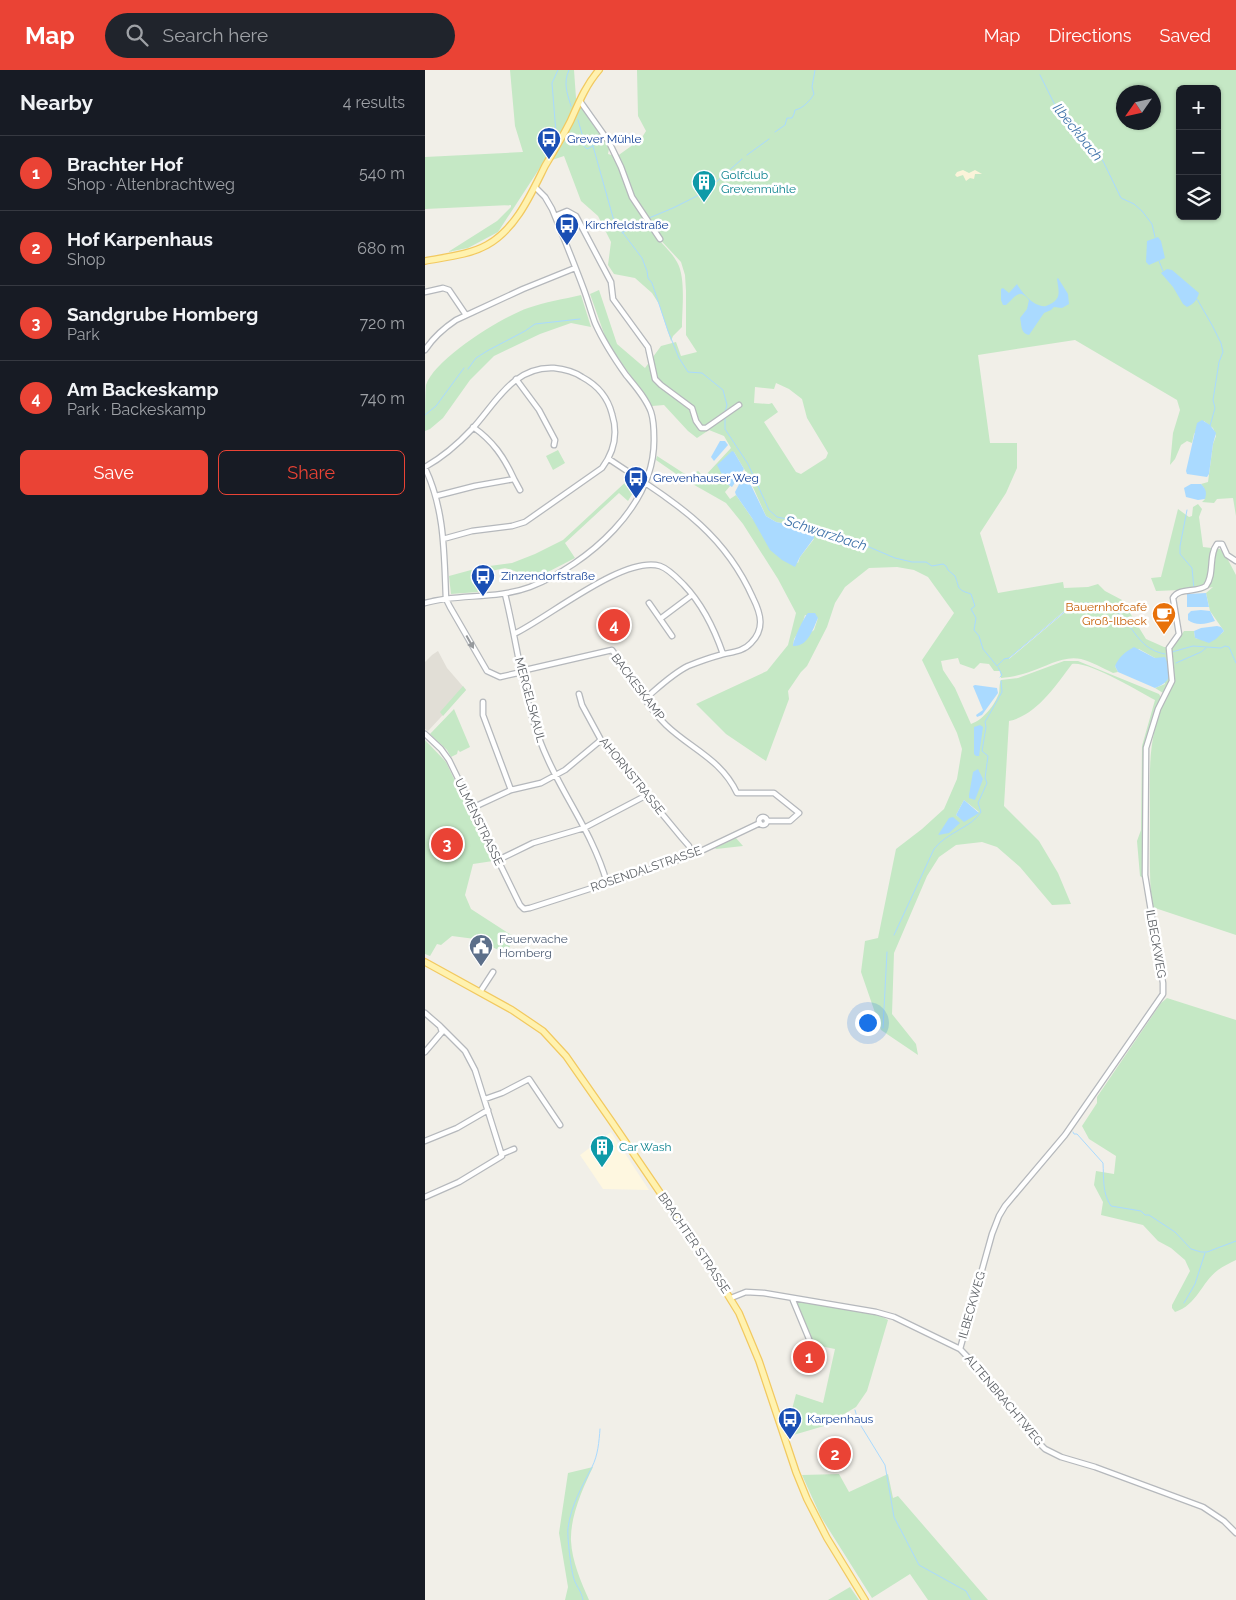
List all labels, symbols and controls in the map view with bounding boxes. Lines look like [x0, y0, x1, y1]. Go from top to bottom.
search box [105, 13, 455, 58]
text: Map [25, 21, 75, 50]
icon: search [123, 21, 151, 49]
text: Search here [163, 24, 268, 46]
text: Map [984, 25, 1020, 46]
text: Directions [1048, 25, 1132, 46]
text: Saved [1160, 25, 1211, 46]
north arrow [1116, 85, 1161, 130]
map controls [1176, 85, 1221, 220]
button: + [1176, 85, 1221, 130]
text: Nearby [20, 90, 93, 115]
text: 4 results [343, 93, 405, 112]
water label: Ilbeckbach [1050, 100, 1106, 164]
bus stop icon: Grever Mühle [536, 126, 562, 160]
button: − [1176, 130, 1221, 175]
place label: Grever Mühle [567, 132, 642, 146]
text: Brachter Hof [67, 153, 183, 175]
text: 1 [32, 164, 40, 183]
text: 540 m [359, 164, 405, 183]
place label: Golfclub Grevenmühle [721, 168, 796, 196]
building icon: Golfclub Grevenmühle [691, 169, 717, 203]
text: Shop · Altenbrachtweg [67, 175, 235, 194]
button: layers [1176, 175, 1221, 220]
bus stop icon: Kirchfeldstraße [554, 212, 580, 246]
place label: Kirchfeldstraße [585, 218, 669, 232]
text: Hof Karpenhaus [67, 228, 213, 250]
text: 2 [31, 239, 41, 258]
text: 680 m [357, 239, 405, 258]
text: Shop [67, 250, 105, 269]
text: Sandgrube Homberg [67, 303, 258, 325]
text: 3 [32, 314, 40, 333]
text: 720 m [360, 314, 405, 333]
text: Park [67, 325, 100, 344]
text: Am Backeskamp [67, 378, 219, 400]
text: 4 [31, 389, 41, 408]
text: 740 m [360, 389, 405, 408]
text: Park · Backeskamp [67, 400, 206, 419]
button: Save [20, 450, 208, 495]
button: Share [218, 450, 405, 495]
bus stop icon: Grevenhauser Weg [623, 465, 649, 499]
place label: Grevenhauser Weg [653, 471, 759, 485]
water label: Schwarzbach [782, 512, 869, 554]
bus stop icon: Zinzendorfstraße [470, 563, 496, 597]
place label: Zinzendorfstraße [501, 569, 595, 583]
place label: Bauernhofcafé Groß-Ilbeck [1065, 600, 1148, 628]
cafe icon: Bauernhofcafé Groß-Ilbeck [1151, 601, 1177, 635]
pin: 4 [598, 606, 630, 644]
one-way arrow [466, 635, 474, 649]
street label: BACKESKAMP [608, 651, 668, 724]
street label: MERGELSKAUL [512, 656, 548, 744]
street label: AHORNSTRASSE [597, 735, 667, 817]
street label: ULMENSTRASSE [452, 776, 506, 868]
pin: 3 [431, 825, 463, 863]
street label: ROSENDALSTRASSE [589, 843, 703, 895]
street label: ILBECKWEG [1143, 909, 1169, 979]
place label: Feuerwache Homberg [499, 932, 568, 960]
public building icon: Feuerwache Homberg [468, 933, 494, 967]
your location [855, 1010, 881, 1036]
building icon: Car Wash [589, 1134, 615, 1168]
place label: Car Wash [619, 1140, 672, 1154]
street label: BRACHTER STRASSE [655, 1190, 733, 1296]
street label: ILBECKWEG [956, 1270, 988, 1340]
pin: 1 [793, 1338, 825, 1376]
street label: ALTENBRACHTWEG [962, 1352, 1046, 1448]
bus stop icon: Karpenhaus [777, 1406, 803, 1440]
place label: Karpenhaus [807, 1412, 874, 1426]
pin: 2 [819, 1435, 851, 1473]

